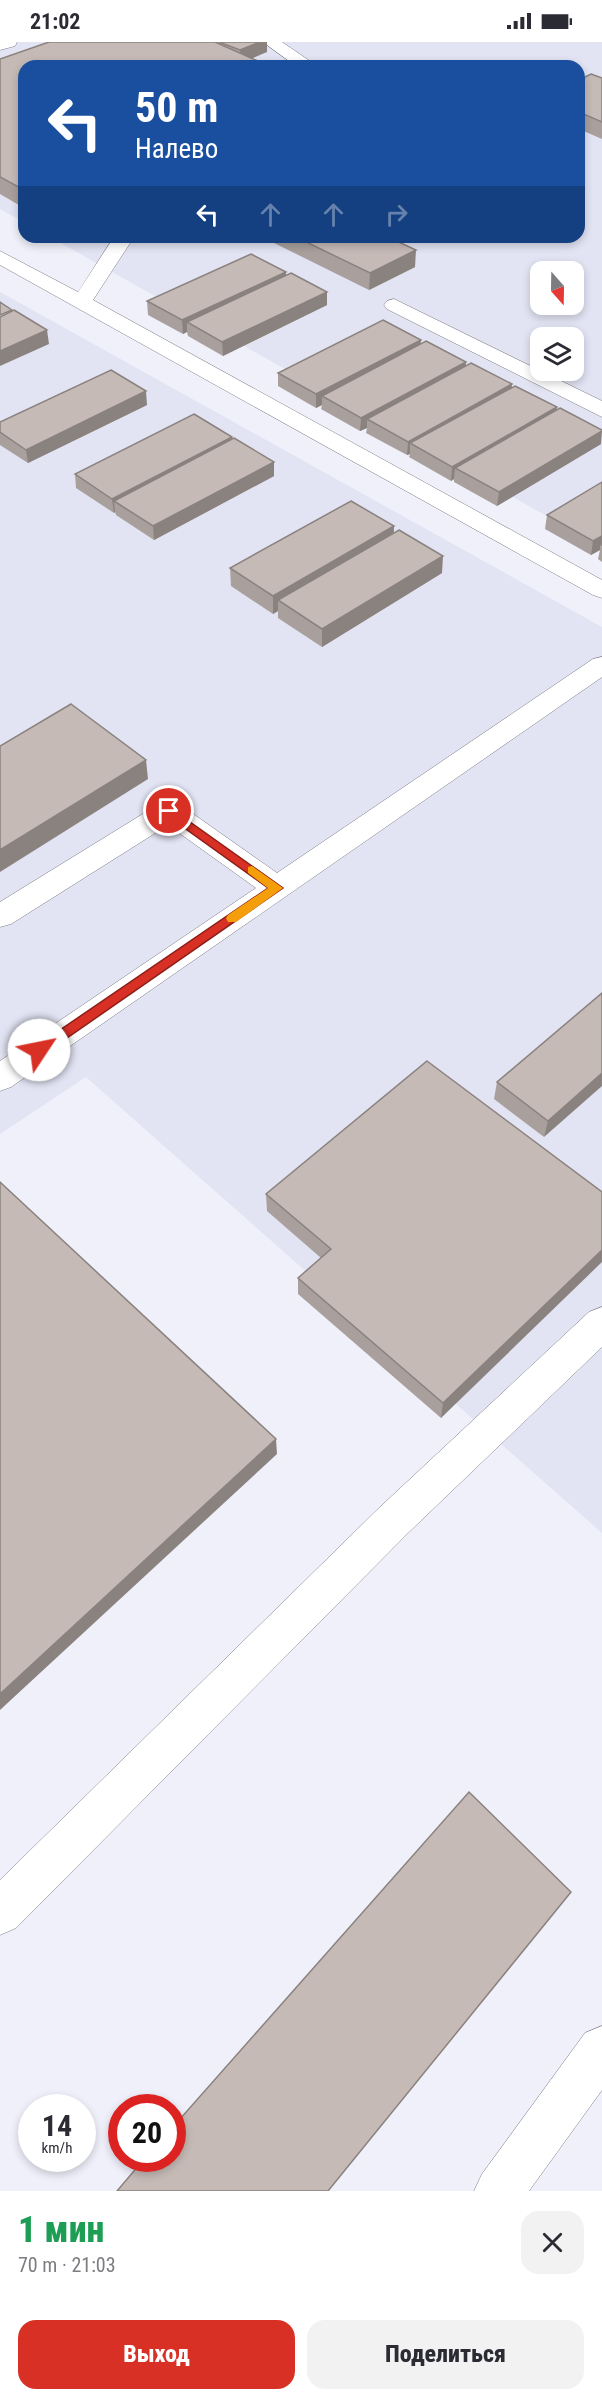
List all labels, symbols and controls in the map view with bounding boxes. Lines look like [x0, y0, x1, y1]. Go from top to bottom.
text: 21:02 [30, 9, 81, 34]
text: 50 m [135, 83, 218, 132]
icon: left [36, 84, 114, 162]
text: Налево [135, 133, 218, 165]
icon: left [191, 198, 224, 231]
icon: ahead [254, 198, 287, 231]
icon: ahead [317, 198, 350, 231]
icon: right [380, 198, 413, 231]
north arrow [530, 261, 584, 315]
map controls [530, 261, 584, 381]
button: layers [530, 327, 584, 381]
pin [143, 785, 194, 836]
icon: arrive [152, 794, 185, 827]
position arrow [7, 1018, 71, 1082]
speed limit sign: 20 [108, 2094, 186, 2172]
text: 14 [42, 2108, 72, 2143]
text: km/h [42, 2139, 72, 2157]
text: 1 мин [18, 2209, 104, 2251]
button: close [521, 2211, 584, 2274]
text: 70 m · 21:03 [18, 2253, 116, 2277]
button: Выход [18, 2320, 295, 2389]
button: Поделиться [307, 2320, 584, 2389]

